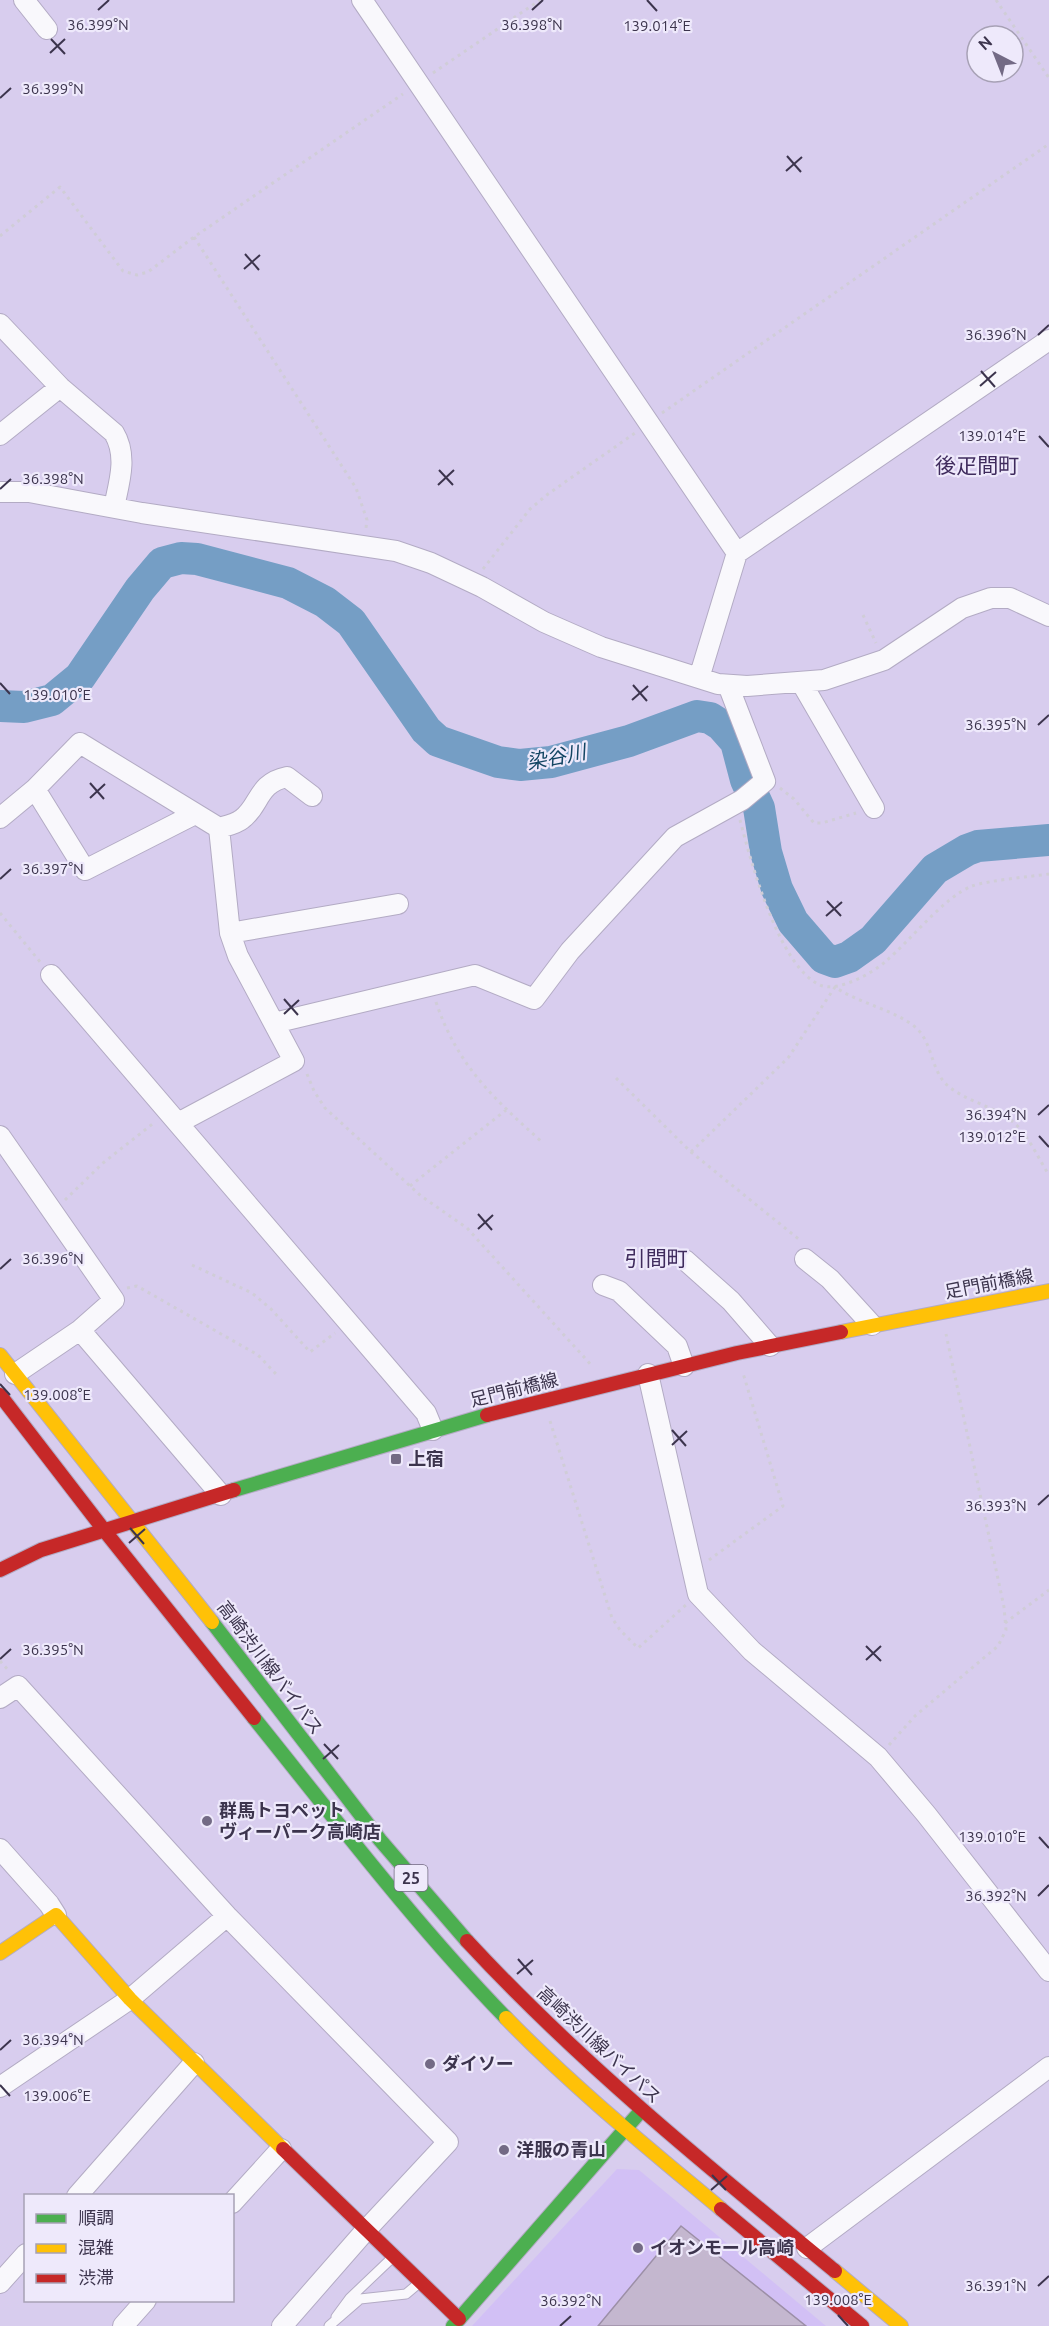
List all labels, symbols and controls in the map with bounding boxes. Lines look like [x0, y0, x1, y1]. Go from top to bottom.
text: 36.399°N [67, 16, 129, 33]
text: 36.398°N [501, 16, 563, 33]
text: 139.014°E [623, 17, 691, 34]
north arrow [965, 24, 1025, 84]
text: N [975, 32, 995, 54]
text: 36.399°N [22, 80, 84, 97]
text: 36.396°N [965, 326, 1027, 343]
text: 139.014°E [958, 427, 1026, 444]
district label: 後疋間町 [935, 453, 1019, 477]
text: 36.398°N [22, 470, 84, 487]
text: 139.010°E [23, 686, 91, 703]
text: 36.395°N [965, 716, 1027, 733]
water label: 染谷川 [524, 739, 590, 774]
text: 36.397°N [22, 860, 84, 877]
text: 36.394°N [965, 1106, 1027, 1123]
text: 139.012°E [958, 1128, 1026, 1145]
district label: 引間町 [625, 1246, 688, 1270]
text: 36.396°N [22, 1250, 84, 1267]
street label: 足門前橋線 [943, 1265, 1035, 1301]
street label: 足門前橋線 [468, 1368, 560, 1410]
text: 139.008°E [23, 1386, 91, 1403]
place label: 上宿 [408, 1448, 444, 1468]
marker: 上宿 [389, 1452, 403, 1466]
text: 36.393°N [965, 1497, 1027, 1514]
street label: 高崎渋川線バイパス [214, 1597, 327, 1738]
text: 36.395°N [22, 1641, 84, 1658]
place label: 群馬トヨペット ヴィーパーク高崎店 [219, 1800, 381, 1841]
marker: 群馬トヨペット ヴィーパーク高崎店 [200, 1814, 214, 1828]
text: 139.010°E [958, 1828, 1026, 1845]
road number: 25 [394, 1865, 428, 1891]
text: 36.392°N [965, 1887, 1027, 1904]
street label: 高崎渋川線バイパス [534, 1982, 666, 2107]
text: 36.394°N [22, 2031, 84, 2048]
place label: ダイソー [442, 2053, 514, 2073]
marker: ダイソー [423, 2057, 437, 2071]
text: 139.006°E [23, 2087, 91, 2104]
place label: 洋服の青山 [516, 2139, 606, 2159]
marker: 洋服の青山 [497, 2143, 511, 2157]
legend [24, 2194, 234, 2302]
text: 順調 [78, 2207, 114, 2227]
text: 混雑 [78, 2237, 114, 2257]
place label: イオンモール高崎 [650, 2237, 794, 2257]
marker: イオンモール高崎 [631, 2241, 645, 2255]
text: 渋滞 [78, 2267, 114, 2287]
text: 36.391°N [965, 2277, 1027, 2294]
text: 139.008°E [804, 2291, 872, 2308]
text: 36.392°N [540, 2292, 602, 2309]

